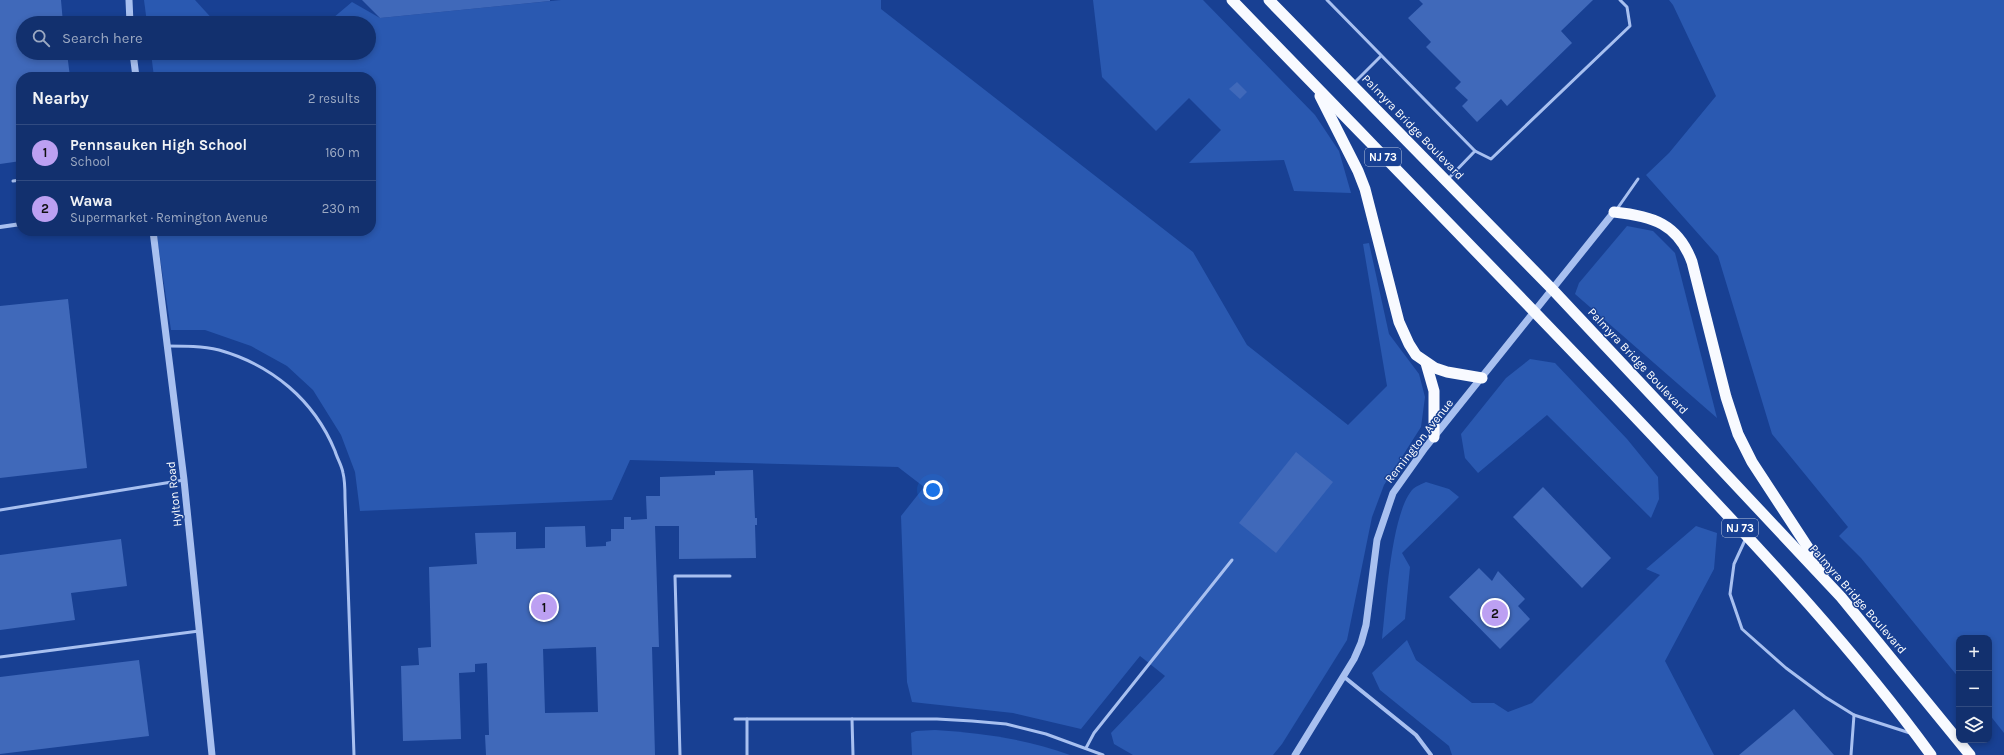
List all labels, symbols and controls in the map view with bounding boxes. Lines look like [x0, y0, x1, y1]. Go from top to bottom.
search box [16, 16, 376, 60]
icon: search [30, 27, 52, 49]
text: Search here [62, 29, 143, 47]
street label: Palmyra Bridge Boulevard [1359, 72, 1467, 182]
text: Nearby [32, 88, 89, 108]
text: 2 results [308, 91, 360, 106]
text: Pennsauken High School [70, 136, 247, 154]
text: 1 [43, 145, 47, 160]
text: 160 m [325, 145, 360, 160]
road number: NJ 73 [1365, 148, 1401, 166]
text: School [70, 154, 110, 169]
text: Wawa [70, 192, 113, 210]
text: 2 [41, 201, 49, 216]
text: 230 m [322, 201, 360, 216]
text: Supermarket · Remington Avenue [70, 210, 268, 225]
street label: Palmyra Bridge Boulevard [1585, 305, 1691, 417]
street label: Remington Avenue [1382, 396, 1456, 486]
street label: Hylton Road [164, 461, 184, 527]
your location [923, 480, 943, 500]
road number: NJ 73 [1722, 519, 1758, 537]
street label: Palmyra Bridge Boulevard [1807, 541, 1909, 657]
pin: 1 [531, 592, 557, 622]
pin: 2 [1482, 598, 1508, 628]
map controls [1956, 635, 1992, 743]
button: + [1956, 635, 1992, 671]
button: − [1956, 671, 1992, 707]
button: layers [1956, 707, 1992, 743]

